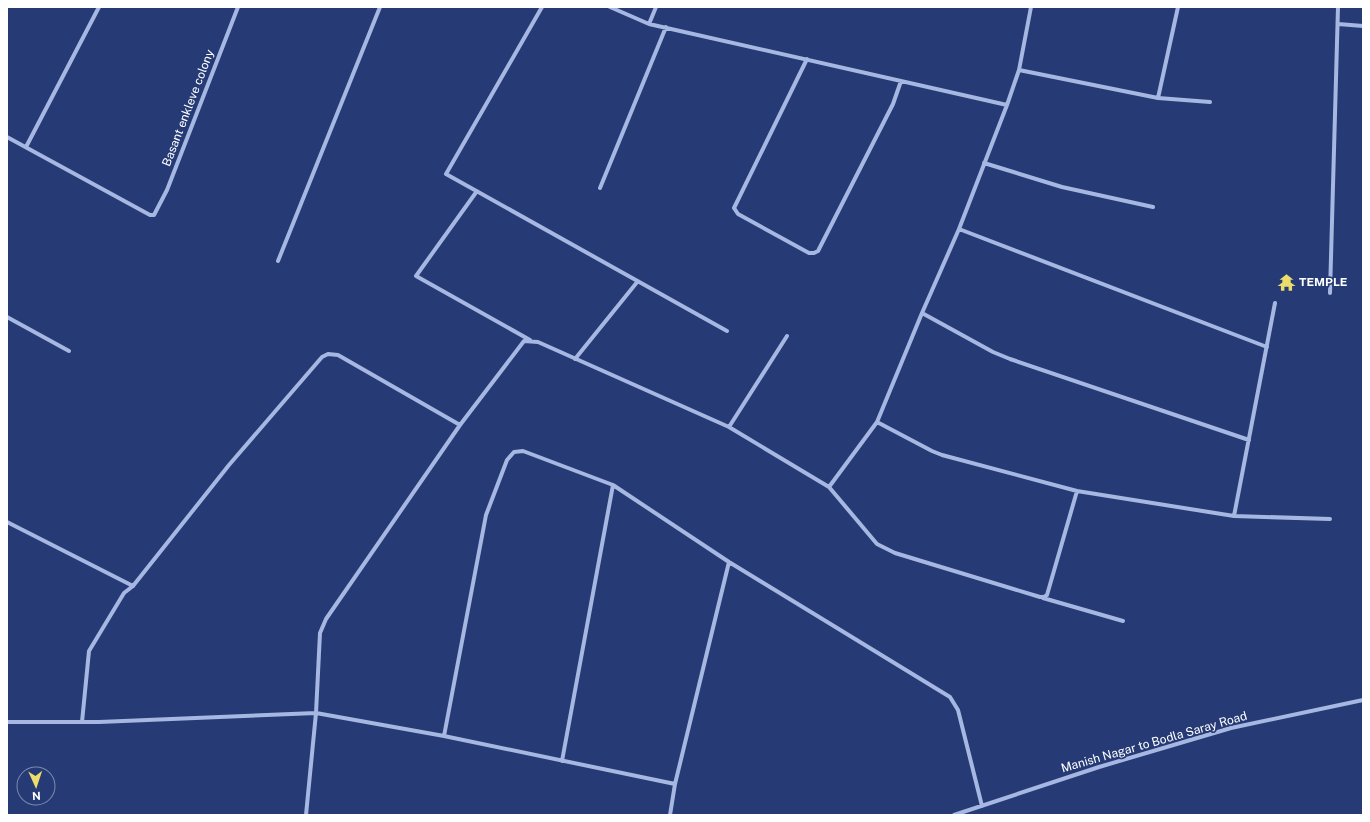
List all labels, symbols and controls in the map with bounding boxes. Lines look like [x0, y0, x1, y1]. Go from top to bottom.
street label: Basant enkleve colony [159, 47, 217, 168]
temple icon: TEMPLE [1276, 272, 1296, 292]
place label: TEMPLE [1299, 275, 1347, 289]
street label: Manish Nagar to Bodla Saray Road [1059, 709, 1249, 775]
north arrow [16, 766, 56, 806]
text: N [32, 790, 41, 802]

